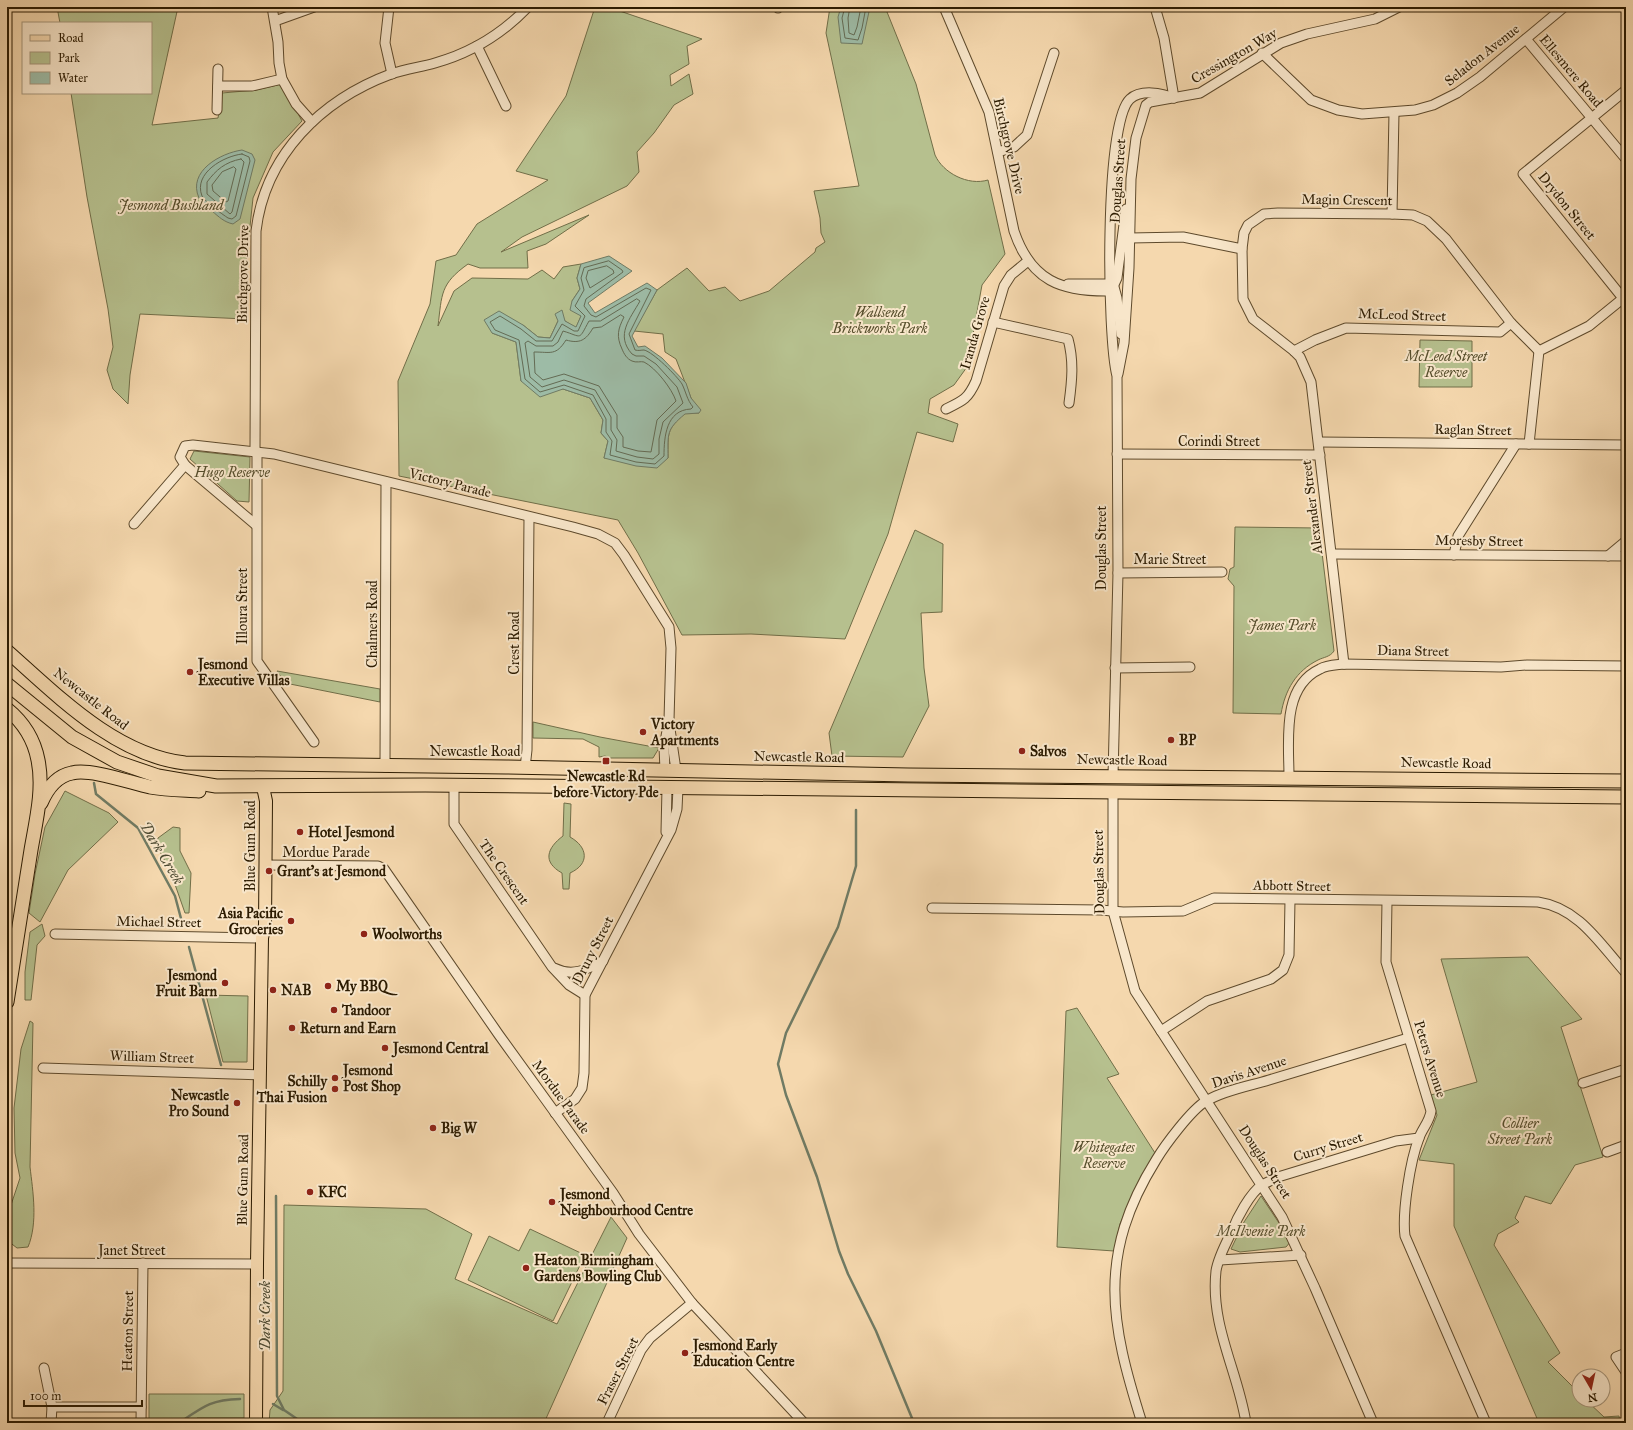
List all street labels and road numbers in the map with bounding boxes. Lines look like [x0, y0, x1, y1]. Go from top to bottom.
street label: Seladon Avenue [1441, 20, 1523, 90]
street label: Cressington Way [1188, 24, 1280, 87]
street label: Ellesmere Road [1536, 31, 1606, 111]
street label: Birchgrove Drive [990, 96, 1028, 196]
street label: Douglas Street [1107, 138, 1129, 224]
street label: Drydon Street [1534, 169, 1600, 243]
street label: Magin Crescent [1301, 191, 1393, 209]
street label: Birchgrove Drive [234, 224, 252, 323]
street label: Iranda Grove [956, 294, 994, 372]
street label: McLeod Street [1358, 305, 1446, 325]
street label: Raglan Street [1434, 421, 1512, 439]
street label: Corindi Street [1178, 433, 1260, 450]
street label: Alexander Street [1298, 459, 1326, 556]
street label: Victory Parade [406, 464, 493, 501]
street label: Douglas Street [1093, 506, 1110, 590]
street label: Moresby Street [1435, 532, 1523, 550]
street label: Marie Street [1133, 551, 1207, 568]
street label: Illoura Street [234, 567, 251, 645]
street label: Chalmers Road [364, 580, 381, 668]
street label: Crest Road [506, 611, 523, 675]
street label: Diana Street [1377, 642, 1449, 660]
street label: Newcastle Road [50, 664, 132, 734]
street label: Newcastle Road [430, 743, 520, 760]
street label: Newcastle Road [753, 748, 845, 766]
street label: Newcastle Road [1076, 751, 1168, 769]
street label: Newcastle Road [1400, 754, 1492, 772]
street label: Blue Gum Road [242, 800, 259, 892]
street label: Douglas Street [1090, 829, 1108, 915]
street label: The Crescent [475, 836, 533, 908]
street label: Mordue Parade [282, 844, 370, 861]
street label: Abbott Street [1252, 877, 1331, 895]
street label: Michael Street [116, 913, 202, 931]
street label: Drury Street [569, 913, 617, 987]
street label: Peters Avenue [1410, 1018, 1450, 1100]
street label: William Street [110, 1047, 194, 1067]
street label: Davis Avenue [1209, 1052, 1289, 1092]
street label: Mordue Parade [528, 1057, 594, 1138]
street label: Douglas Street [1235, 1122, 1295, 1202]
street label: Curry Street [1291, 1128, 1365, 1166]
street label: Blue Gum Road [234, 1134, 252, 1226]
street label: Janet Street [96, 1242, 166, 1260]
street label: Heaton Street [119, 1290, 137, 1372]
street label: Fraser Street [594, 1334, 642, 1408]

